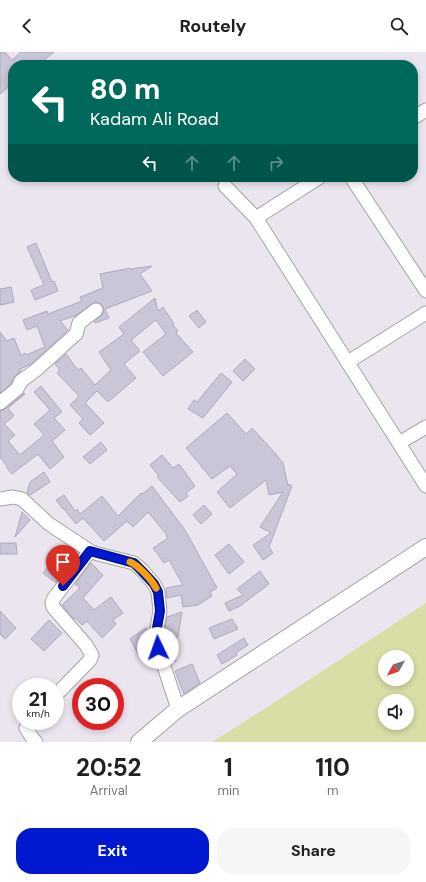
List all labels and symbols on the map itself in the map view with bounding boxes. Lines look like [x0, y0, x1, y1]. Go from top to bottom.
pin [46, 545, 80, 586]
position arrow [137, 627, 179, 669]
north arrow [378, 650, 414, 686]
speed limit sign: 30 [72, 678, 124, 730]

